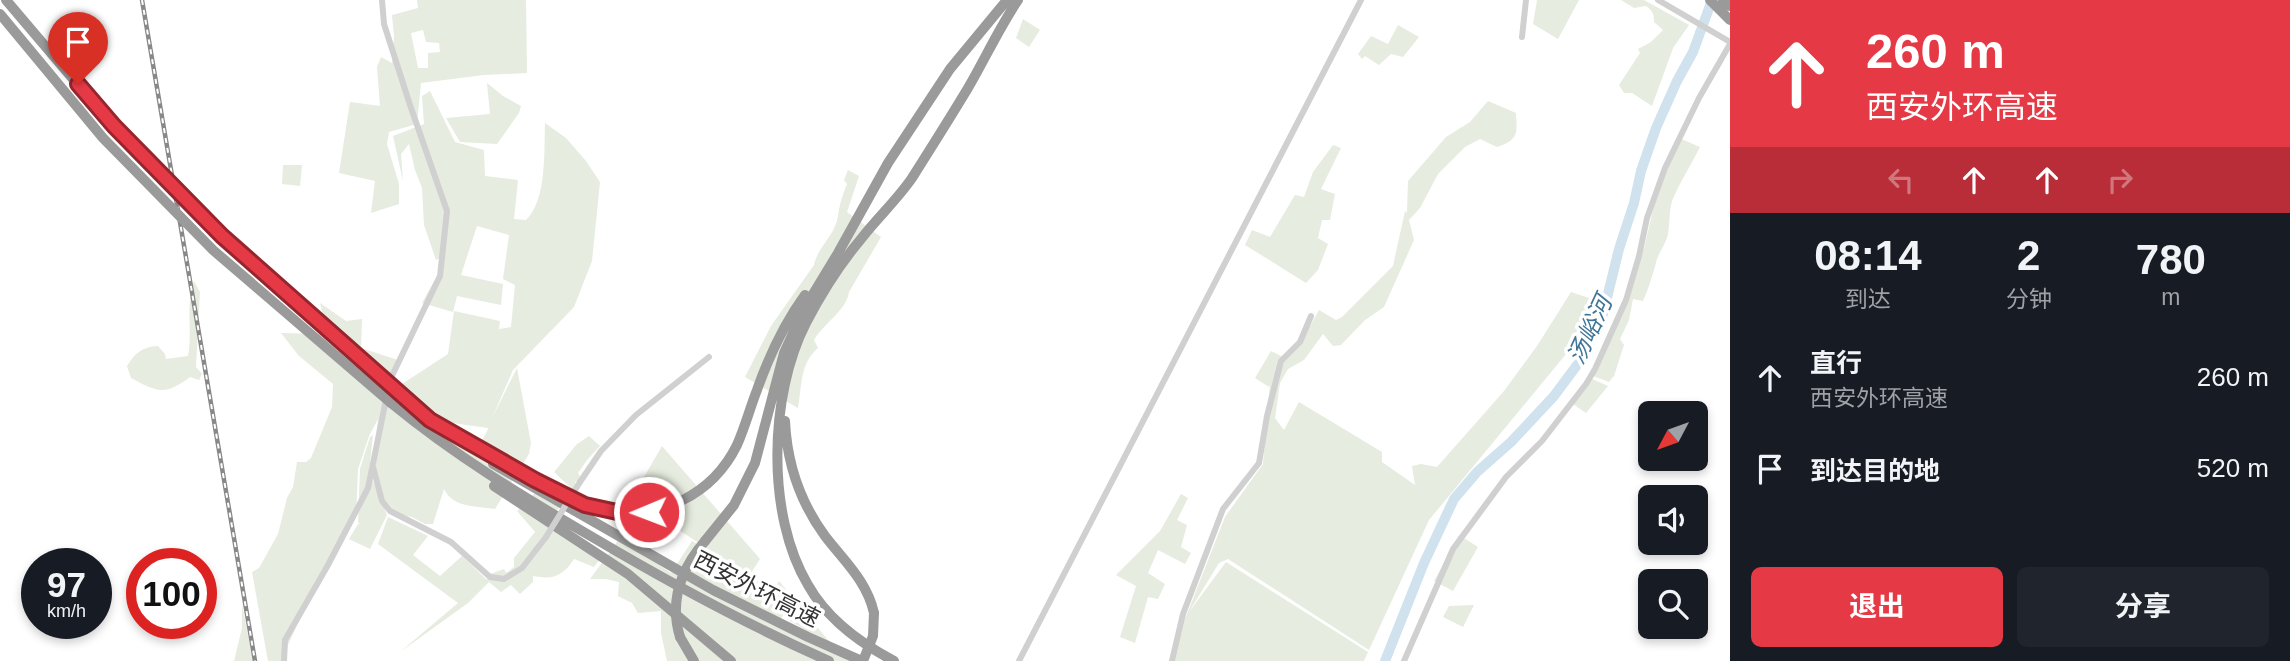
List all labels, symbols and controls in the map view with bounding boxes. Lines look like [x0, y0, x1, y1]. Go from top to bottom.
pin [48, 12.0, 108, 84]
icon: arrive [59, 23, 97, 61]
text: 260 m [1866, 24, 2005, 78]
icon: ahead [1751, 28, 1842, 119]
text: 西安外环高速 [1866, 89, 2058, 125]
icon: left [1882, 161, 1920, 199]
icon: ahead [1955, 161, 1993, 199]
icon: ahead [2028, 161, 2066, 199]
icon: right [2101, 161, 2139, 199]
text: 08:14 [1814, 232, 1922, 279]
text: 2 [2017, 232, 2040, 279]
text: 780 [2136, 236, 2206, 283]
text: m [2161, 284, 2180, 310]
text: 到达 [1845, 286, 1891, 312]
text: 分钟 [2006, 286, 2052, 312]
water label: 汤峪河 [1562, 288, 1619, 368]
text: 直行 [1810, 348, 1862, 378]
icon: ahead [1751, 359, 1789, 397]
text: 260 m [2197, 362, 2269, 392]
text: 西安外环高速 [1810, 385, 1948, 411]
north arrow [1638, 401, 1708, 471]
map controls [1638, 401, 1708, 639]
icon: arrive [1751, 450, 1789, 488]
text: 520 m [2197, 453, 2269, 483]
text: 到达目的地 [1810, 456, 1940, 486]
position arrow [612, 475, 686, 549]
button: sound [1638, 485, 1708, 555]
street label: 西安外环高速 [690, 546, 824, 632]
speed limit sign: 100 [126, 548, 217, 639]
text: 97 [47, 565, 86, 604]
button: 退出 [1751, 567, 2003, 647]
button: 分享 [2017, 567, 2269, 647]
button: search [1638, 569, 1708, 639]
text: km/h [47, 601, 86, 621]

